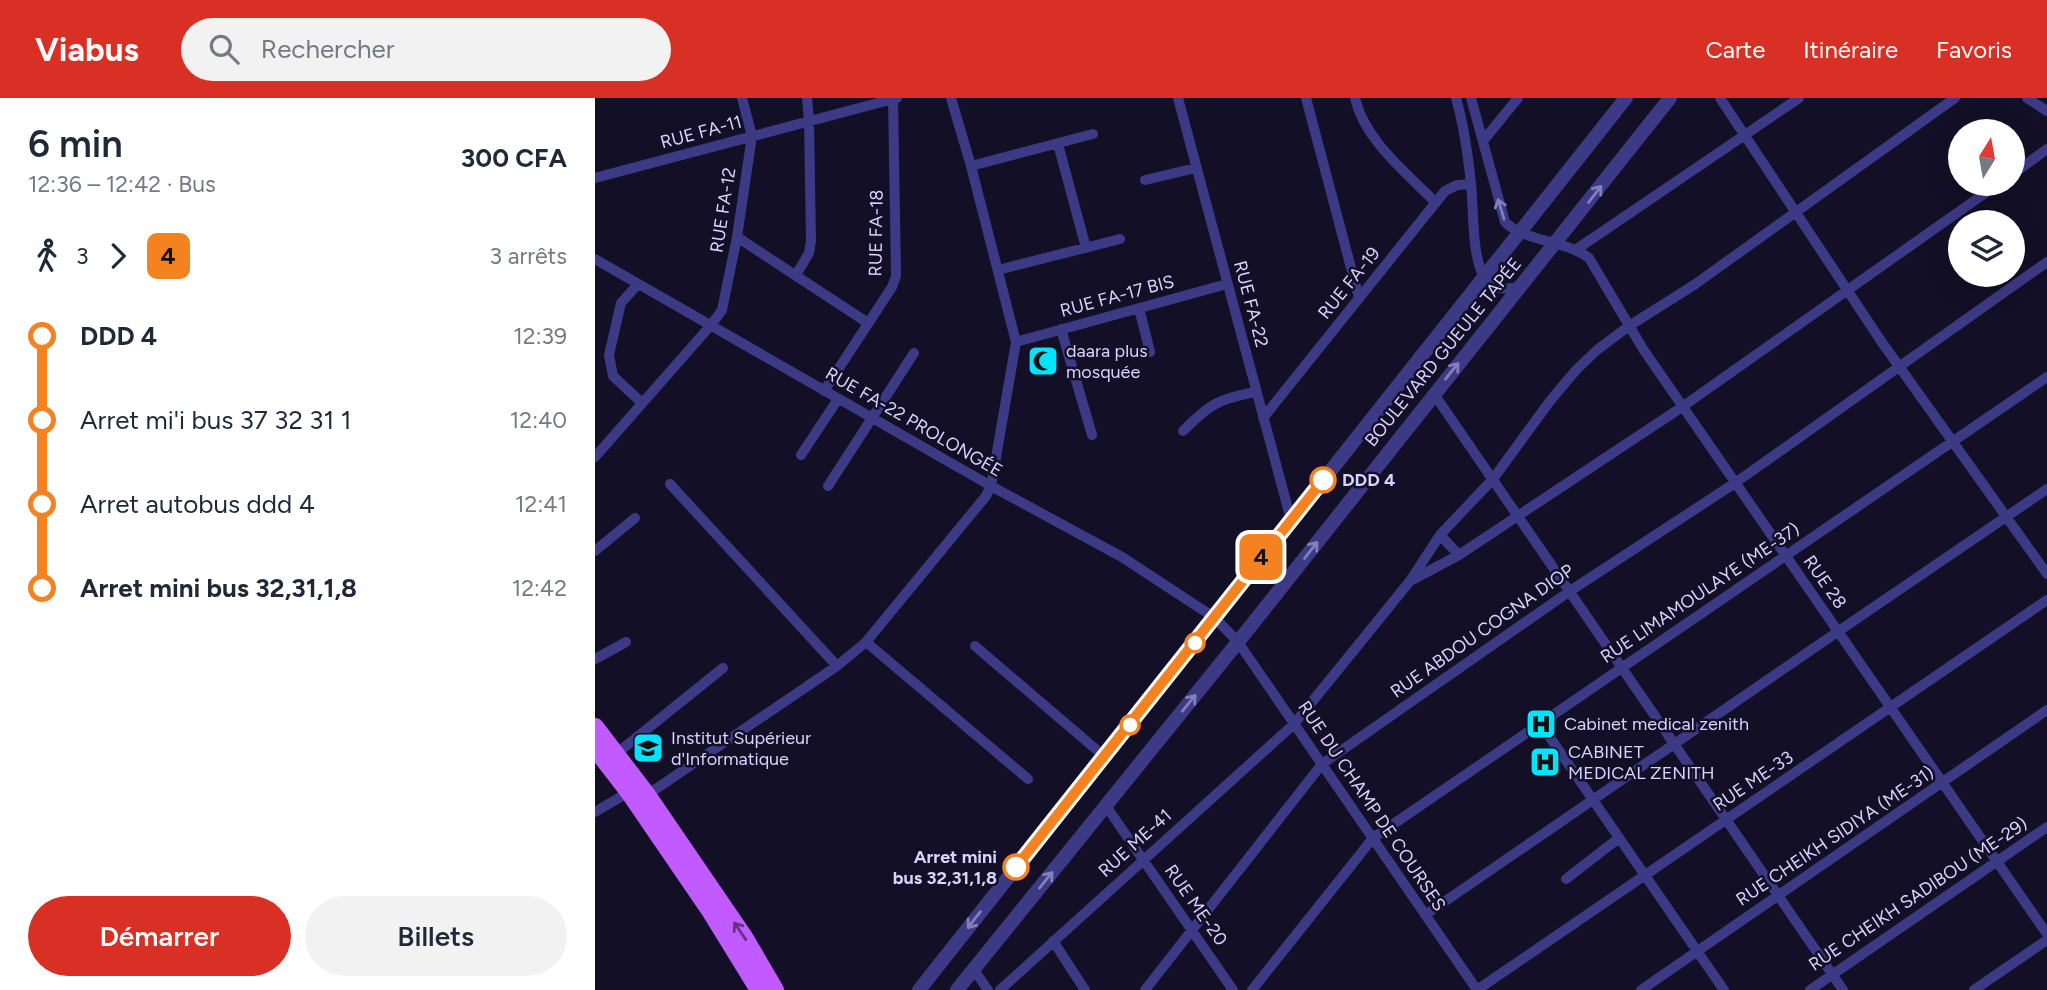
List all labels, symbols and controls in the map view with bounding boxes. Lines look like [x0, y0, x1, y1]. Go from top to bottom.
search box [181, 18, 671, 81]
text: Viabus [35, 30, 139, 69]
icon: search [205, 30, 243, 68]
text: Rechercher [261, 33, 394, 65]
text: Carte [1705, 35, 1765, 64]
text: Itinéraire [1803, 35, 1898, 64]
text: Favoris [1936, 35, 2012, 64]
street label: RUE FA-11 [658, 111, 744, 153]
north arrow [1948, 119, 2025, 196]
map controls [1948, 119, 2025, 287]
text: 6 min [28, 121, 123, 167]
text: 300 CFA [461, 142, 567, 174]
street label: RUE FA-12 [705, 166, 741, 254]
text: 12:36 – 12:42 · Bus [28, 170, 216, 198]
one-way arrow [1587, 185, 1602, 204]
street label: RUE FA-18 [864, 189, 888, 277]
one-way arrow [1494, 199, 1507, 221]
button: layers [1948, 210, 2025, 287]
icon: walk [28, 237, 66, 275]
icon: forward [99, 237, 137, 275]
text: 4 [161, 241, 176, 270]
text: 3 [76, 242, 89, 270]
text: 3 arrêts [490, 242, 567, 270]
street label: RUE FA-19 [1313, 243, 1385, 323]
street label: BOULEVARD GUEULE TAPÉE [1360, 253, 1526, 451]
street label: RUE FA-22 [1229, 258, 1273, 350]
street label: RUE FA-17 BIS [1058, 270, 1176, 322]
text: DDD 4 [80, 320, 157, 352]
text: 12:39 [513, 322, 567, 350]
place label: daara plus mosquée [1066, 340, 1148, 383]
mosque icon: daara plus mosquée [1026, 344, 1060, 378]
street label: RUE FA-22 PROLONGÉE [822, 362, 1006, 482]
one-way arrow [1444, 363, 1460, 381]
text: Arret mi'i bus 37 32 31 1 [80, 404, 351, 436]
text: 12:40 [510, 406, 567, 434]
marker: DDD 4 [1310, 467, 1336, 493]
place label: DDD 4 [1342, 469, 1395, 491]
text: Arret autobus ddd 4 [80, 488, 315, 520]
text: 12:41 [515, 490, 567, 518]
street label: RUE LIMAMOULAYE (ME-37) [1596, 518, 1804, 668]
line badge: 4 [1238, 534, 1284, 580]
one-way arrow [1303, 541, 1318, 559]
text: 4 [1253, 542, 1269, 571]
street label: RUE 28 [1799, 551, 1851, 613]
street label: RUE ABDOU COGNA DIOP [1386, 559, 1578, 703]
text: Arret mini bus 32,31,1,8 [80, 572, 357, 604]
text: 12:42 [512, 574, 567, 602]
unlabelled marker [1185, 633, 1205, 653]
one-way arrow [1181, 694, 1196, 712]
street label: RUE DU CHAMP DE COURSES [1293, 697, 1451, 915]
hospital icon: Cabinet medical zenith [1524, 707, 1558, 741]
place label: Cabinet medical zenith [1564, 713, 1749, 735]
unlabelled marker [1120, 715, 1140, 735]
place label: Institut Supérieur d'Informatique [671, 727, 811, 770]
school or university icon: Institut Supérieur d'Informatique [631, 731, 665, 765]
place label: CABINET MEDICAL ZENITH [1568, 741, 1715, 784]
hospital icon: CABINET MEDICAL ZENITH [1528, 745, 1562, 779]
street label: RUE ME-33 [1709, 746, 1797, 816]
street label: RUE CHEIKH SIDIYA (ME-31) [1732, 761, 1938, 911]
street label: RUE ME-41 [1094, 804, 1176, 882]
street label: RUE CHEIKH SADIBOU (ME-29) [1804, 812, 2032, 976]
place label: Arret mini bus 32,31,1,8 [893, 846, 997, 889]
marker: Arret mini bus 32,31,1,8 [1003, 854, 1029, 880]
street label: RUE ME-20 [1160, 860, 1232, 950]
one-way arrow [1039, 872, 1054, 890]
button: Démarrer [28, 896, 291, 976]
button: Billets [305, 896, 567, 976]
one-way arrow [966, 911, 982, 929]
one-way arrow [733, 922, 747, 941]

